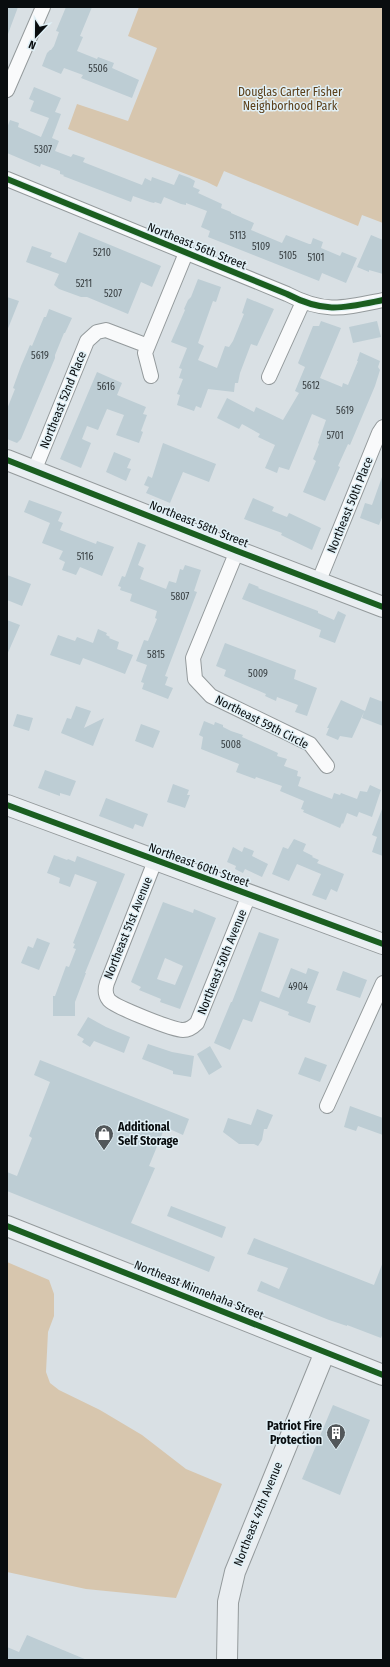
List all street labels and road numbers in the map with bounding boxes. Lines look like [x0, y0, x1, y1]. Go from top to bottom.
street label: Northeast 56th Street [145, 220, 249, 272]
street label: Northeast 52nd Place [37, 349, 89, 451]
street label: Northeast 50th Place [324, 455, 376, 555]
street label: Northeast 58th Street [147, 498, 251, 550]
street label: Northeast 59th Circle [213, 692, 311, 752]
street label: Northeast 60th Street [147, 840, 251, 890]
street label: Northeast 51st Avenue [101, 875, 155, 981]
street label: Northeast 50th Avenue [194, 907, 250, 1017]
street label: Northeast Minnehaha Street [132, 1258, 266, 1322]
street label: Northeast 47th Avenue [231, 1460, 285, 1568]

